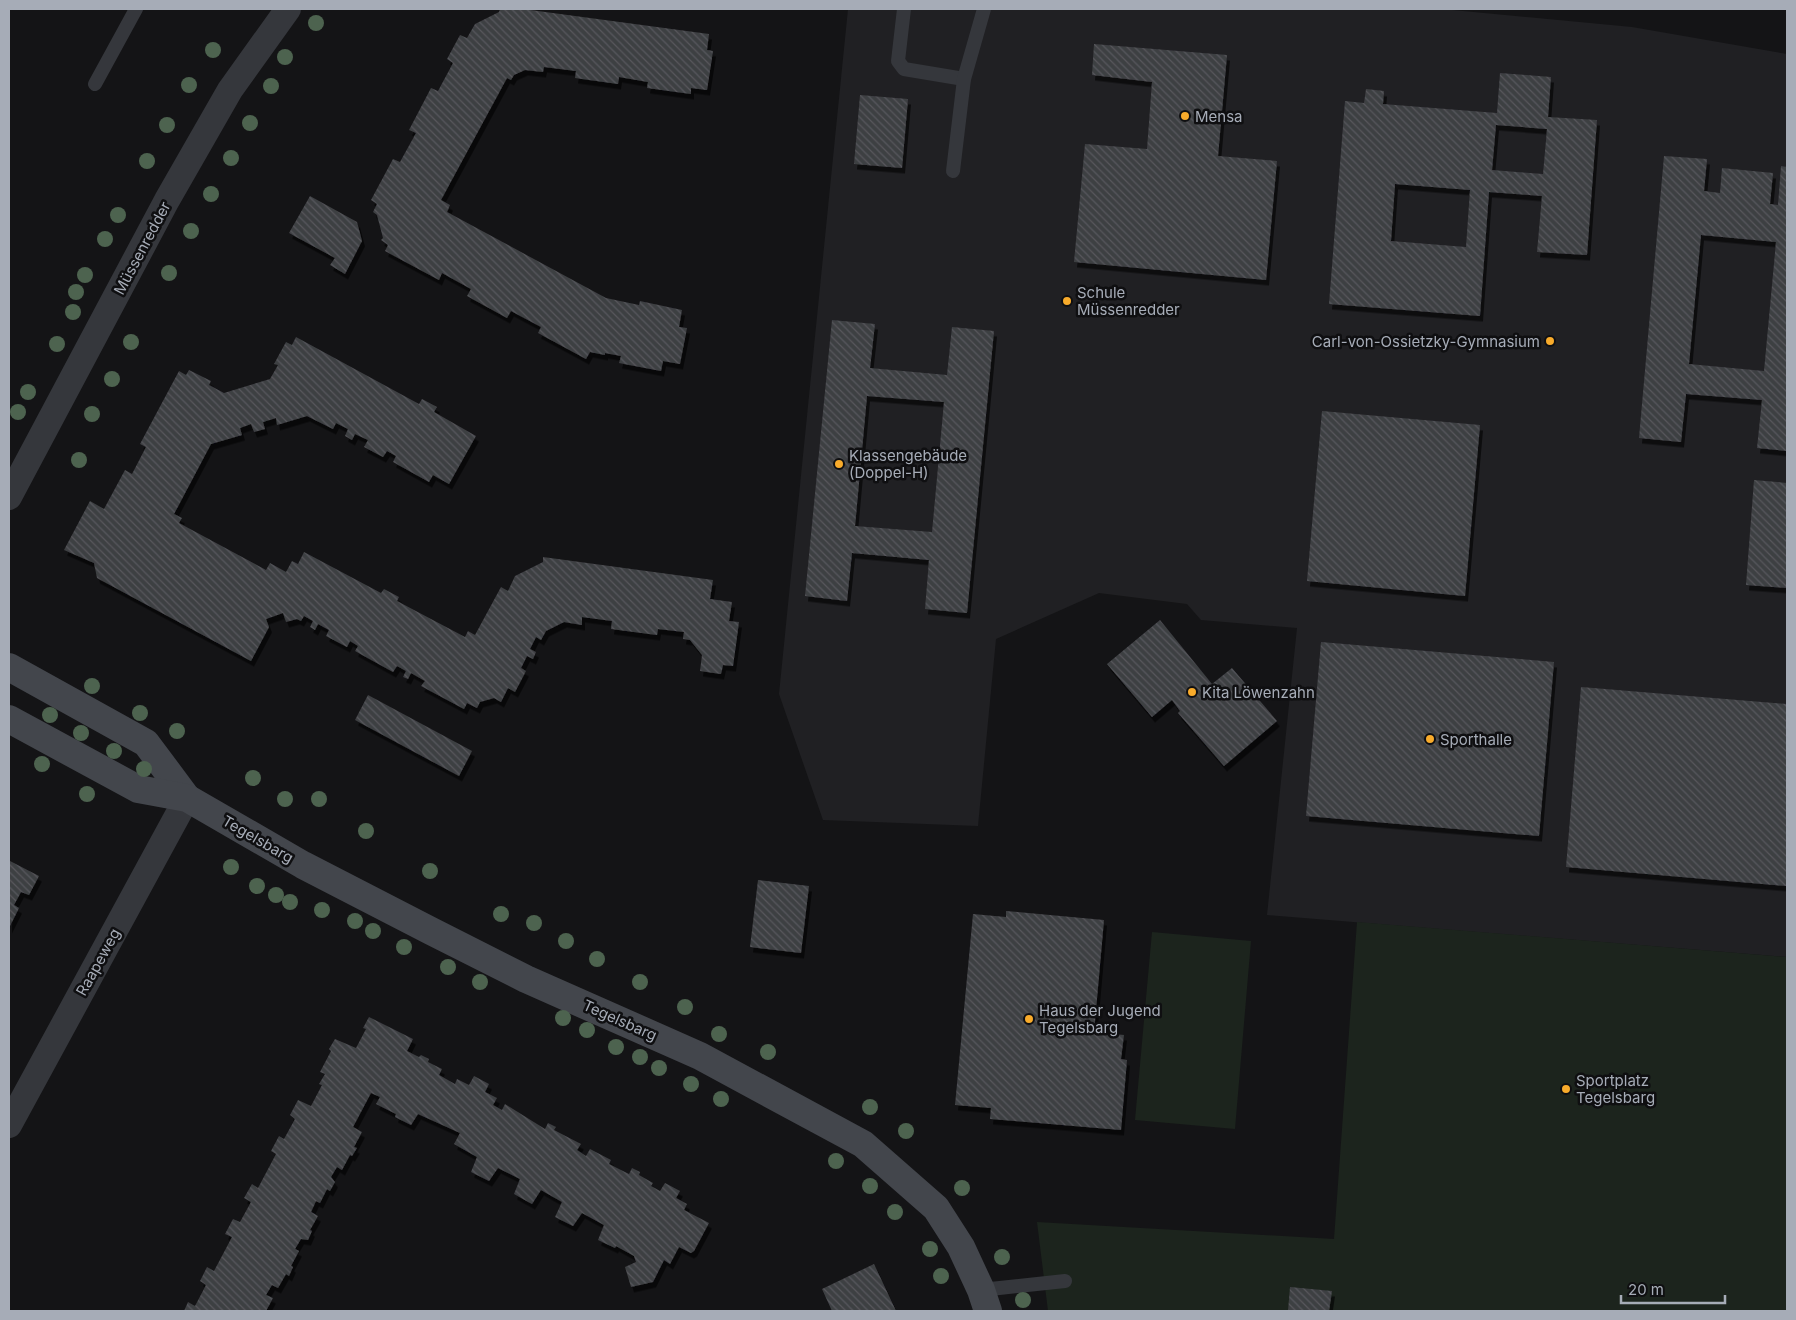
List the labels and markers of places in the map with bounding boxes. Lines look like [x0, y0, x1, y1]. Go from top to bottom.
place label: Mensa [1195, 107, 1243, 126]
marker: Mensa [1179, 110, 1191, 122]
place label: Schule Müssenredder [1077, 283, 1180, 319]
marker: Schule Müssenredder [1061, 295, 1073, 307]
place label: Carl-von-Ossietzky-Gymnasium [1312, 332, 1540, 351]
marker: Carl-von-Ossietzky-Gymnasium [1544, 335, 1556, 347]
place label: Klassengebäude (Doppel-H) [849, 446, 967, 482]
marker: Klassengebäude (Doppel-H) [833, 458, 845, 470]
place label: Kita Löwenzahn [1202, 683, 1315, 702]
marker: Kita Löwenzahn [1186, 686, 1198, 698]
place label: Sporthalle [1440, 730, 1512, 749]
marker: Sporthalle [1424, 733, 1436, 745]
place label: Haus der Jugend Tegelsbarg [1039, 1001, 1161, 1037]
marker: Haus der Jugend Tegelsbarg [1023, 1013, 1035, 1025]
place label: Sportplatz Tegelsbarg [1576, 1071, 1655, 1107]
marker: Sportplatz Tegelsbarg [1560, 1083, 1572, 1095]

